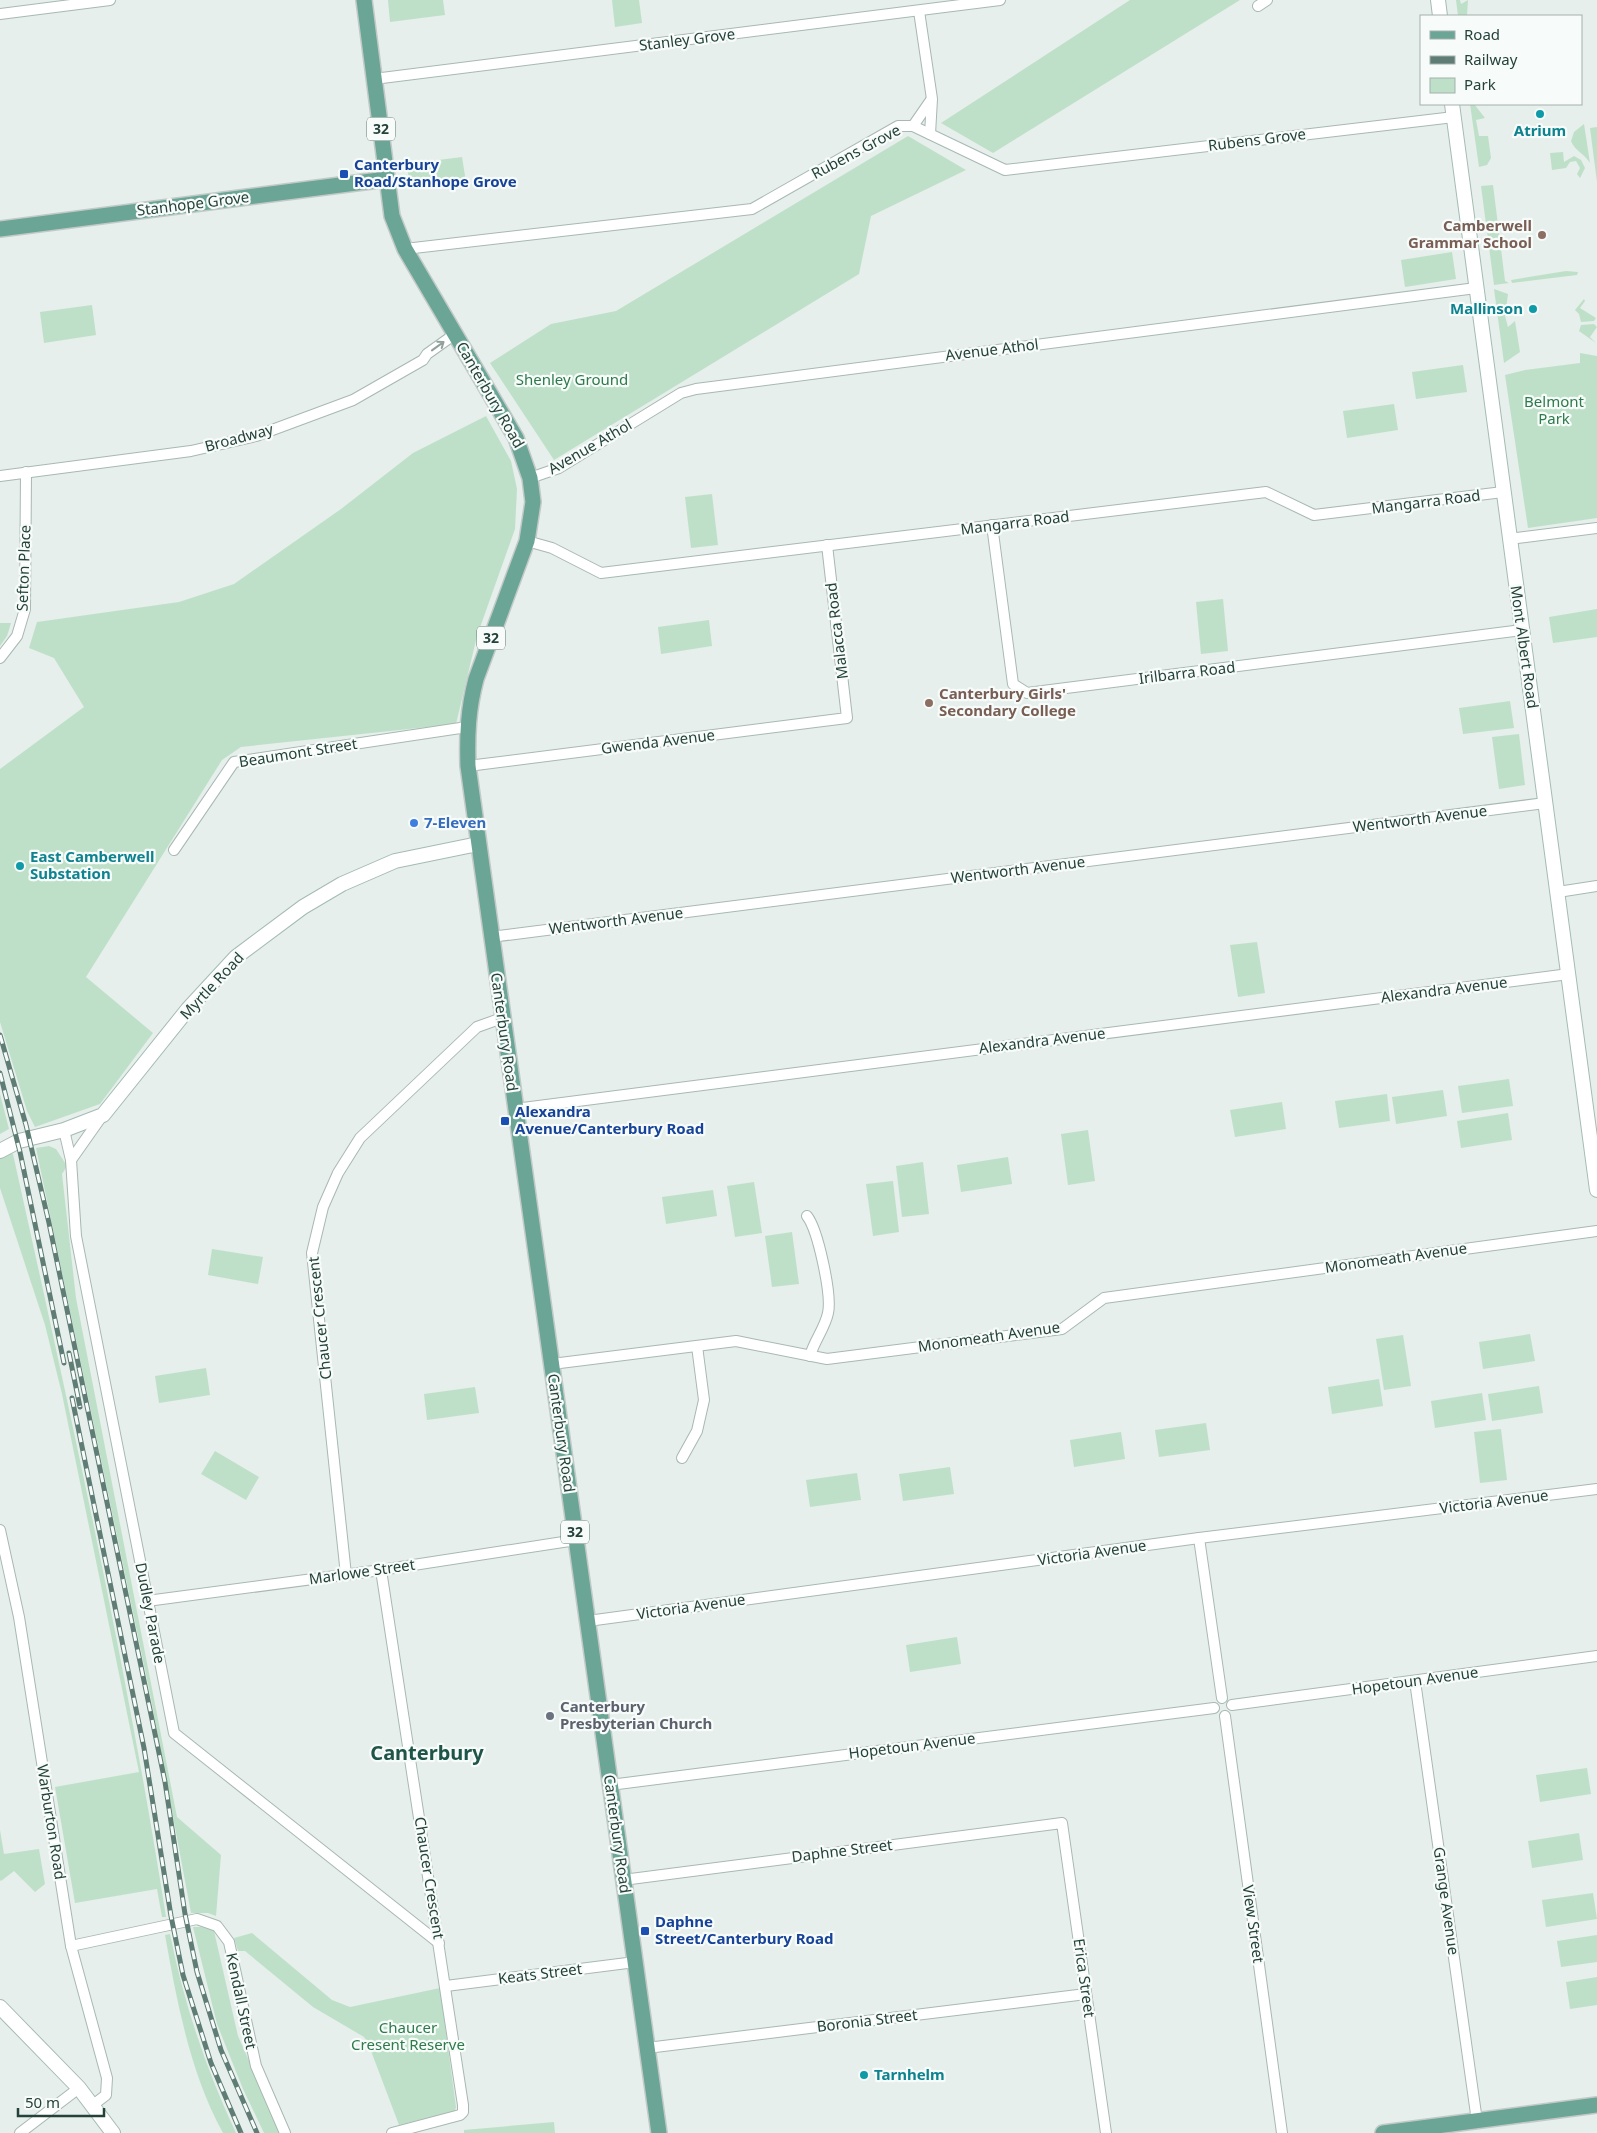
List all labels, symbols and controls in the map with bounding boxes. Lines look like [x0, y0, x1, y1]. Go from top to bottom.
legend [1420, 15, 1582, 105]
street label: Stanley Grove [638, 23, 736, 55]
text: Road [1464, 24, 1500, 44]
text: Railway [1464, 49, 1518, 69]
text: Park [1464, 74, 1496, 94]
marker: Atrium [1534, 108, 1546, 120]
road number: 32 [367, 118, 395, 140]
street label: Rubens Grove [807, 119, 904, 183]
place label: Atrium [1514, 120, 1566, 140]
street label: Rubens Grove [1207, 123, 1307, 155]
place label: Canterbury Road/Stanhope Grove [354, 154, 517, 191]
marker: Canterbury Road/Stanhope Grove [338, 168, 350, 180]
street label: Stanhope Grove [136, 186, 250, 220]
place label: Camberwell Grammar School [1408, 215, 1532, 252]
marker: Camberwell Grammar School [1536, 229, 1548, 241]
place label: Mallinson [1450, 298, 1523, 318]
marker: Mallinson [1527, 303, 1539, 315]
street label: Avenue Athol [944, 333, 1040, 365]
street label: Canterbury Road [452, 338, 529, 451]
one-way arrow [431, 341, 445, 351]
park label: Shenley Ground [516, 369, 628, 389]
park label: Belmont Park [1524, 391, 1585, 428]
street label: Avenue Athol [544, 414, 635, 478]
street label: Broadway [202, 418, 276, 456]
street label: Mangarra Road [1370, 484, 1481, 518]
street label: Mangarra Road [959, 505, 1070, 539]
street label: Sefton Place [11, 524, 35, 612]
street label: Malacca Road [820, 582, 852, 681]
street label: Mont Albert Road [1506, 584, 1544, 710]
road number: 32 [477, 626, 505, 650]
street label: Irilbarra Road [1137, 656, 1236, 688]
place label: Canterbury Girls' Secondary College [939, 683, 1076, 720]
marker: Canterbury Girls' Secondary College [923, 697, 935, 709]
street label: Gwenda Avenue [600, 724, 716, 758]
street label: Beaumont Street [237, 733, 359, 771]
street label: Wentworth Avenue [1352, 800, 1488, 836]
place label: 7-Eleven [424, 812, 486, 832]
marker: 7-Eleven [408, 817, 420, 829]
place label: East Camberwell Substation [30, 846, 154, 883]
street label: Wentworth Avenue [950, 851, 1086, 887]
marker: East Camberwell Substation [14, 860, 26, 872]
street label: Wentworth Avenue [548, 902, 684, 938]
street label: Myrtle Road [175, 947, 248, 1023]
street label: Canterbury Road [487, 971, 523, 1092]
street label: Alexandra Avenue [1379, 971, 1508, 1007]
street label: Alexandra Avenue [977, 1022, 1106, 1058]
place label: Alexandra Avenue/Canterbury Road [515, 1101, 704, 1138]
marker: Alexandra Avenue/Canterbury Road [499, 1115, 511, 1127]
street label: Monomeath Avenue [1324, 1237, 1468, 1277]
street label: Chaucer Crescent [303, 1255, 335, 1381]
street label: Monomeath Avenue [917, 1316, 1061, 1356]
street label: Canterbury Road [544, 1372, 580, 1493]
street label: Victoria Avenue [1438, 1484, 1549, 1518]
road number: 32 [561, 1520, 589, 1544]
street label: Victoria Avenue [1036, 1534, 1148, 1570]
street label: Marlowe Street [308, 1554, 417, 1588]
street label: Dudley Parade [131, 1561, 171, 1665]
street label: Victoria Avenue [635, 1588, 747, 1624]
street label: Hopetoun Avenue [1350, 1661, 1479, 1699]
place label: Canterbury Presbyterian Church [560, 1696, 712, 1733]
marker: Canterbury Presbyterian Church [544, 1710, 556, 1722]
street label: Hopetoun Avenue [847, 1727, 976, 1763]
district label: Canterbury [370, 1739, 484, 1766]
street label: Warburton Road [33, 1763, 71, 1881]
street label: Canterbury Road [600, 1773, 636, 1894]
street label: Chaucer Crescent [410, 1815, 450, 1941]
street label: Daphne Street [790, 1834, 894, 1866]
street label: Grange Avenue [1430, 1846, 1464, 1956]
street label: View Street [1239, 1884, 1269, 1965]
place label: Daphne Street/Canterbury Road [655, 1911, 833, 1948]
marker: Daphne Street/Canterbury Road [639, 1925, 651, 1937]
street label: Erica Street [1070, 1937, 1101, 2019]
street label: Kendall Street [222, 1951, 262, 2051]
street label: Keats Street [497, 1958, 584, 1988]
street label: Boronia Street [815, 2004, 919, 2036]
park label: Chaucer Cresent Reserve [351, 2017, 465, 2054]
place label: Tarnhelm [874, 2064, 945, 2084]
marker: Tarnhelm [858, 2069, 870, 2081]
scale bar [18, 2086, 104, 2118]
text: 50 m [25, 2092, 60, 2112]

